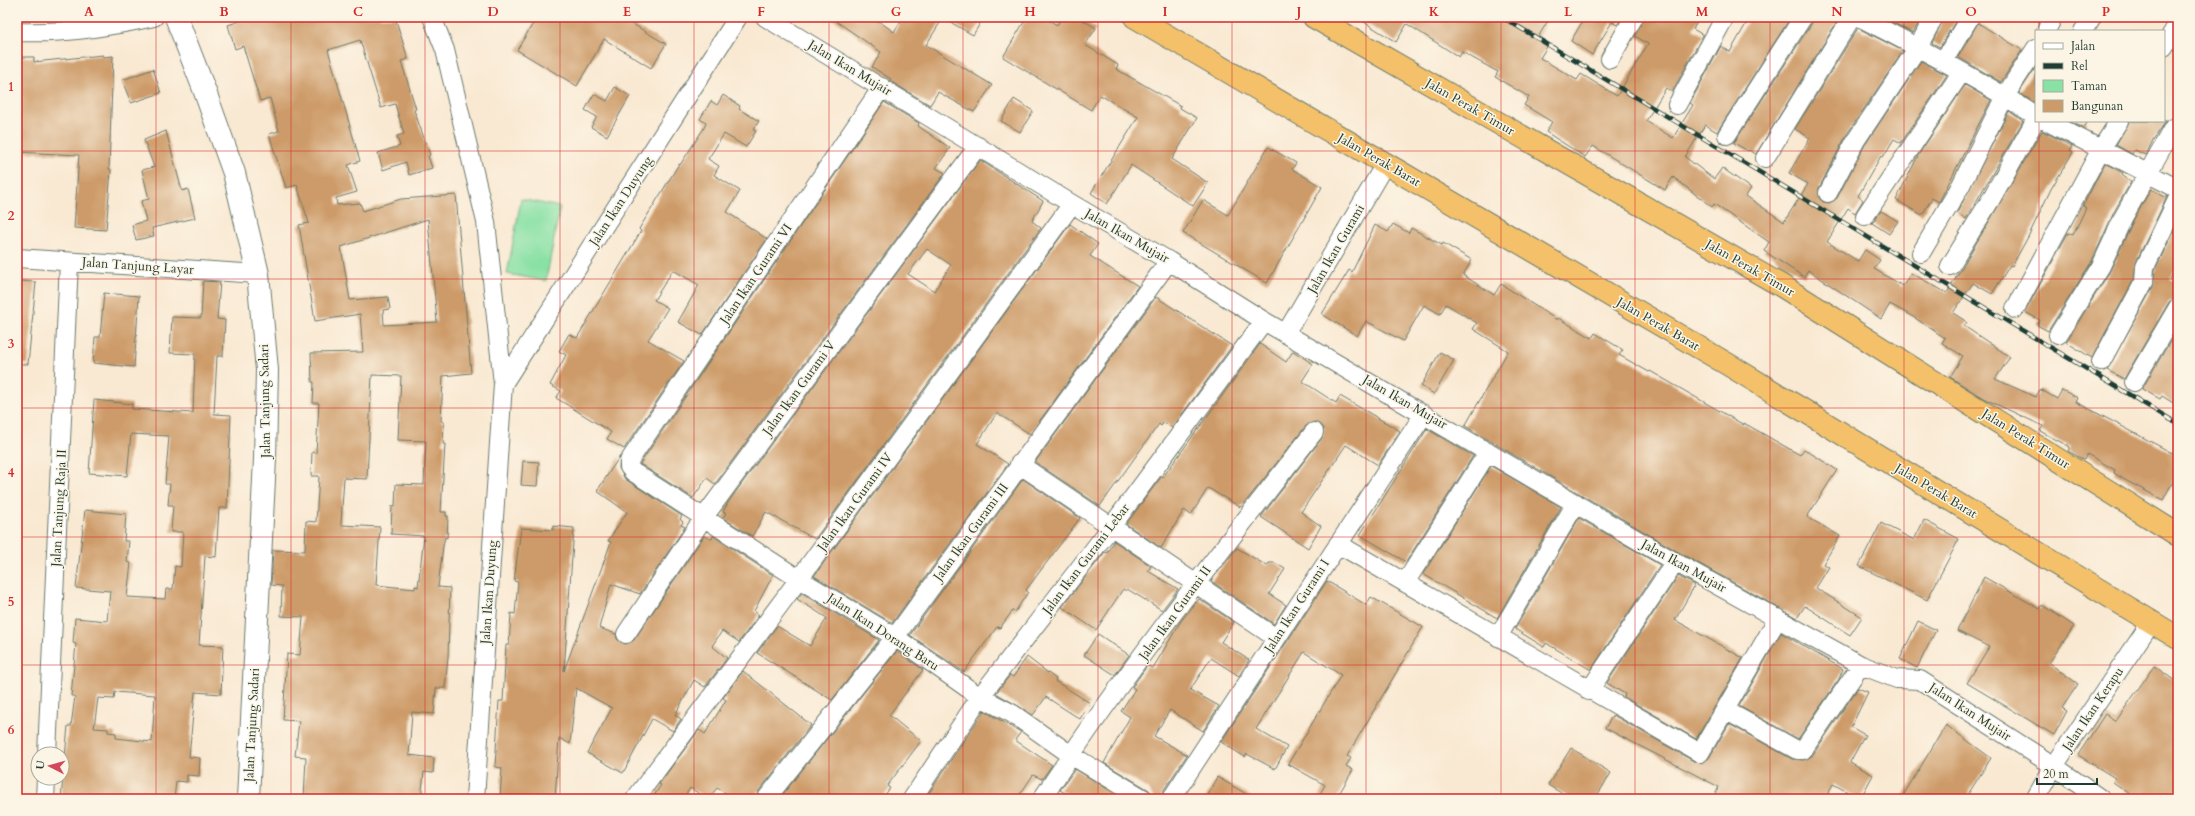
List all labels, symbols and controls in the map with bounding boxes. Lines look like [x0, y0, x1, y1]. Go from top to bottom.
text: A [84, 3, 94, 21]
text: B [219, 3, 229, 21]
text: C [353, 3, 363, 21]
text: D [487, 3, 499, 21]
text: E [623, 3, 631, 21]
text: F [757, 3, 765, 21]
text: G [891, 3, 902, 21]
text: H [1024, 3, 1036, 21]
text: I [1162, 3, 1168, 21]
text: J [1295, 3, 1302, 21]
text: K [1429, 3, 1440, 21]
text: L [1564, 3, 1573, 21]
text: M [1696, 3, 1709, 21]
text: N [1831, 3, 1843, 21]
text: O [1965, 3, 1977, 21]
text: P [2102, 3, 2110, 21]
legend [2035, 30, 2165, 122]
street label: Jalan Ikan Mujair [803, 35, 895, 100]
text: Jalan [2069, 38, 2095, 54]
text: Rel [2071, 58, 2088, 74]
street label: Jalan Perak Timur [1420, 73, 1518, 140]
text: 1 [8, 78, 14, 96]
text: Taman [2071, 78, 2107, 94]
text: Bangunan [2071, 98, 2123, 114]
street label: Jalan Perak Barat [1332, 128, 1424, 191]
street label: Jalan Ikan Duyung [584, 152, 657, 251]
street label: Jalan Ikan Gurami [1302, 201, 1369, 299]
street label: Jalan Ikan Mujair [1080, 204, 1173, 268]
text: 2 [8, 207, 15, 225]
street label: Jalan Ikan Gurami VI [715, 220, 796, 329]
street label: Jalan Perak Timur [1700, 234, 1798, 301]
street label: Jalan Tanjung Layar [79, 253, 195, 279]
street label: Jalan Perak Barat [1611, 292, 1703, 355]
text: 3 [8, 335, 15, 353]
street label: Jalan Ikan Gurami V [757, 337, 840, 441]
street label: Jalan Tanjung Sadari [255, 343, 275, 460]
street label: Jalan Ikan Mujair [1358, 370, 1451, 434]
street label: Jalan Perak Timur [1977, 404, 2074, 473]
street label: Jalan Tanjung Raja II [47, 449, 71, 569]
street label: Jalan Ikan Gurami IV [812, 449, 897, 556]
street label: Jalan Perak Barat [1890, 458, 1981, 523]
text: 4 [8, 464, 15, 482]
street label: Jalan Ikan Gurami III [928, 479, 1013, 586]
street label: Jalan Ikan Gurami Lebar [1037, 500, 1134, 620]
street label: Jalan Ikan Mujair [1636, 534, 1730, 597]
street label: Jalan Ikan Duyung [476, 539, 502, 647]
street label: Jalan Ikan Gurami I [1259, 556, 1334, 658]
street label: Jalan Ikan Gurami II [1133, 562, 1215, 665]
street label: Jalan Ikan Dorang Baru [822, 588, 942, 675]
text: 5 [8, 593, 14, 611]
street label: Jalan Ikan Kerapu [2057, 663, 2128, 756]
street label: Jalan Tanjung Sadari [240, 667, 264, 785]
street label: Jalan Ikan Mujair [1924, 678, 2015, 745]
text: 6 [8, 721, 15, 739]
north arrow [30, 746, 70, 786]
text: U [33, 760, 48, 770]
scale bar [2037, 760, 2097, 786]
text: 20 m [2043, 766, 2070, 782]

